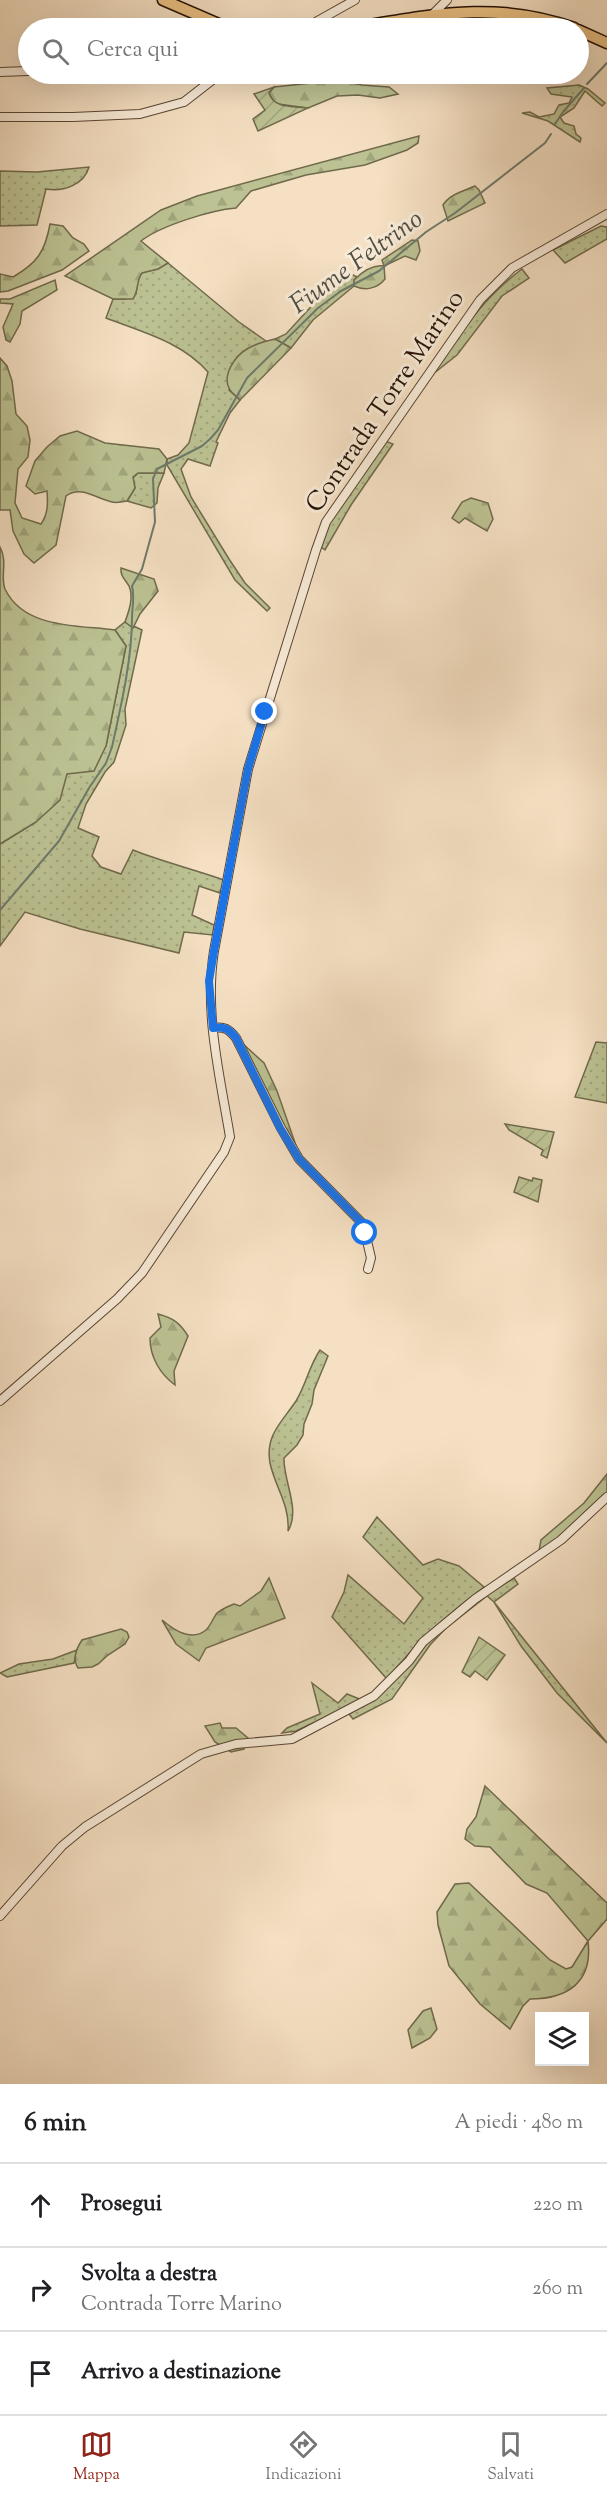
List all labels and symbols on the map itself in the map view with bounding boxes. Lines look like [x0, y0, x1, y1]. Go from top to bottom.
water label: Fiume Feltrino [282, 201, 432, 325]
street label: Contrada Torre Marino [298, 283, 474, 521]
route end [251, 698, 277, 724]
route start [351, 1219, 377, 1245]

